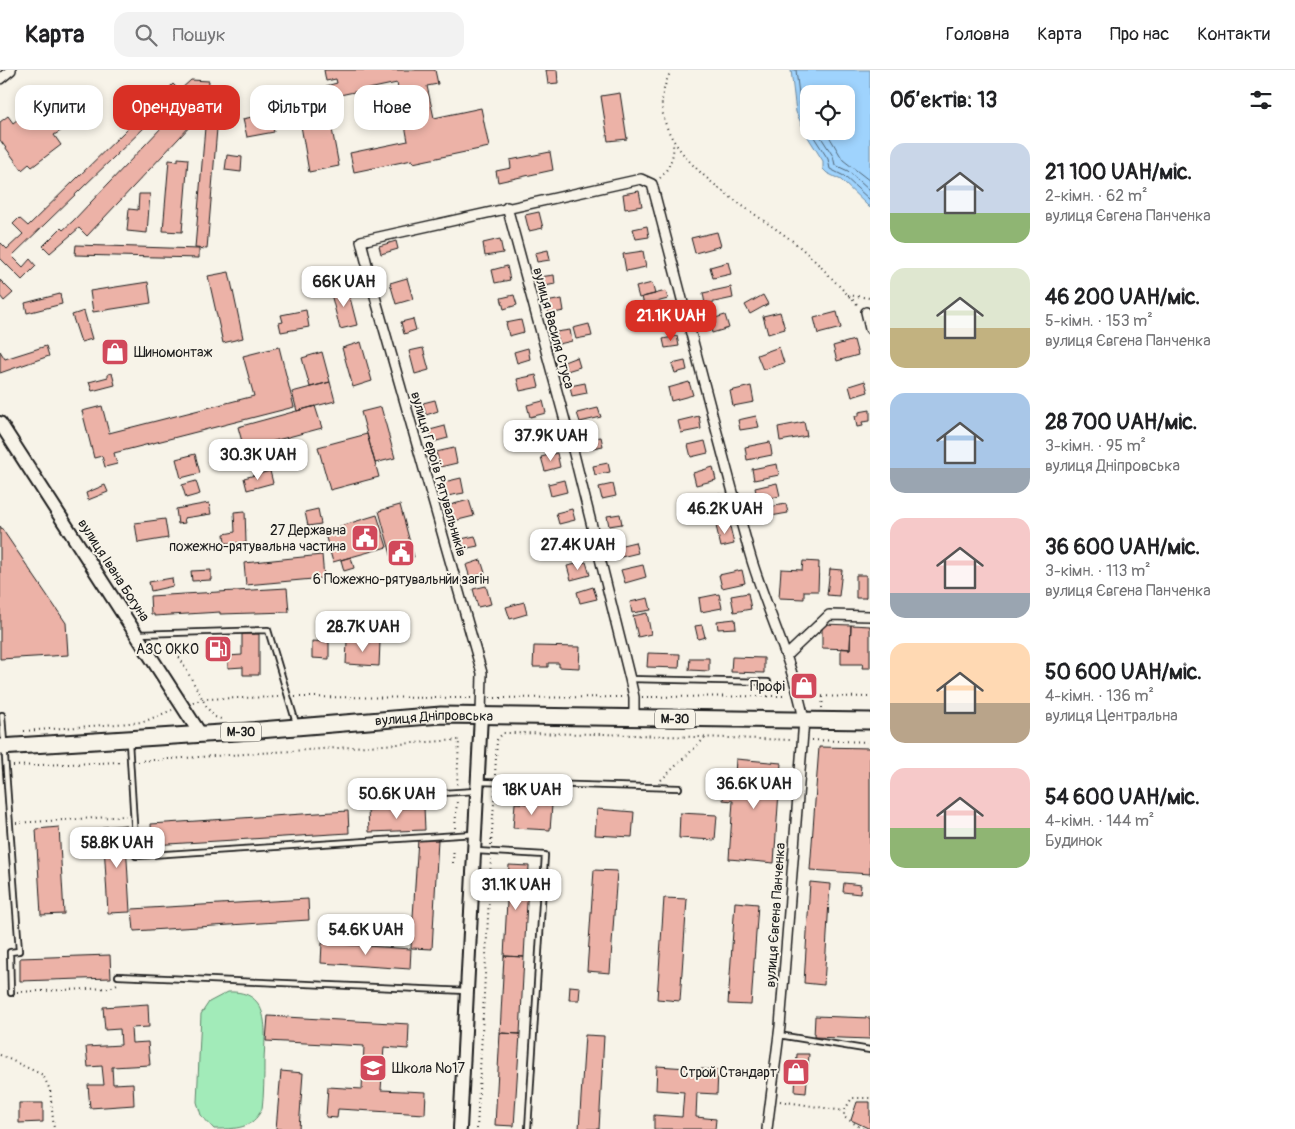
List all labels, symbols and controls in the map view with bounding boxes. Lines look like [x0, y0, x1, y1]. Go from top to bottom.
search box [114, 12, 464, 57]
text: Карта [25, 20, 84, 49]
icon: search [132, 21, 160, 49]
text: Пошук [172, 23, 225, 47]
text: Головна [946, 23, 1009, 46]
text: Карта [1037, 23, 1082, 46]
text: Про нас [1110, 23, 1169, 46]
text: Контакти [1197, 23, 1270, 46]
chip: Купити [15, 85, 103, 130]
chip: Орендувати [113, 85, 240, 130]
chip: Фільтри [250, 85, 344, 130]
chip: Нове [354, 85, 429, 130]
map controls [800, 85, 855, 140]
button: locate [800, 85, 855, 140]
icon: filters [1247, 86, 1275, 114]
text: Об’єктів: 13 [890, 87, 997, 114]
text: 21 100 UAH/міс. [1045, 159, 1192, 186]
icon: home [930, 163, 990, 223]
text: 2-кімн. · 62 m² [1045, 186, 1147, 206]
text: вулиця Євгена Панченка [1045, 206, 1211, 226]
pin: 66K UAH [298, 266, 390, 308]
street label: вулиця Василя Стуса [529, 266, 578, 391]
text: 66K UAH [313, 272, 375, 292]
text: 46 200 UAH/міс. [1045, 284, 1200, 311]
icon: home [930, 288, 990, 348]
pin: 21.1K UAH [614, 300, 728, 342]
text: 21.1K UAH [636, 306, 706, 326]
text: 5-кімн. · 153 m² [1045, 311, 1153, 331]
text: вулиця Євгена Панченка [1045, 331, 1211, 351]
shop icon: Шиномонтаж [100, 337, 130, 367]
place label: Шиномонтаж [134, 344, 212, 361]
street label: вулиця Героїв Рятувальників [407, 390, 470, 559]
text: 28 700 UAH/міс. [1045, 409, 1197, 436]
icon: home [930, 413, 990, 473]
pin: 37.9K UAH [494, 420, 608, 462]
text: 37.9K UAH [514, 426, 588, 446]
text: 3-кімн. · 95 m² [1045, 436, 1146, 456]
pin: 30.3K UAH [201, 438, 315, 481]
text: 30.3K UAH [220, 445, 296, 465]
text: вулиця Дніпровська [1045, 456, 1180, 476]
pin: 46.2K UAH [668, 492, 782, 535]
text: 46.2K UAH [687, 499, 763, 519]
street label: вулиця Івана Богуна [74, 516, 153, 625]
place label: 27 Державна пожежно-рятувальна частина [169, 522, 346, 555]
public building icon: 27 Державна пожежно-рятувальна частина [350, 523, 380, 553]
pin: 27.4K UAH [521, 528, 635, 571]
text: 36 600 UAH/міс. [1045, 534, 1200, 561]
text: 27.4K UAH [541, 535, 615, 555]
public building icon: 6 Пожежно-рятувальнйи загін [386, 538, 416, 568]
icon: home [930, 538, 990, 598]
text: 3-кімн. · 113 m² [1045, 561, 1151, 581]
place label: 6 Пожежно-рятувальнйи загін [313, 571, 489, 588]
text: вулиця Євгена Панченка [1045, 581, 1211, 601]
pin: 28.7K UAH [306, 610, 420, 653]
text: 28.7K UAH [326, 617, 400, 637]
fuel station icon: АЗС ОККО [203, 634, 233, 664]
place label: АЗС ОККО [136, 641, 199, 658]
text: 50 600 UAH/міс. [1045, 659, 1202, 686]
icon: home [930, 663, 990, 723]
shop icon: Профі [789, 671, 819, 701]
place label: Профі [750, 678, 786, 695]
text: 4-кімн. · 136 m² [1045, 686, 1154, 706]
text: вулиця Центральна [1045, 706, 1178, 726]
street label: вулиця Дніпровська [374, 707, 493, 729]
road number: М-30 [655, 710, 695, 729]
road number: М-30 [221, 722, 261, 742]
pin: 36.6K UAH [697, 768, 811, 810]
pin: 18K UAH [486, 774, 578, 816]
text: 36.6K UAH [716, 774, 792, 794]
pin: 50.6K UAH [340, 778, 454, 820]
text: 18K UAH [503, 780, 561, 800]
text: 50.6K UAH [359, 784, 435, 804]
text: 54 600 UAH/міс. [1045, 784, 1200, 811]
icon: home [930, 788, 990, 848]
text: 4-кімн. · 144 m² [1045, 811, 1154, 831]
pin: 58.8K UAH [60, 826, 174, 869]
text: Будинок [1045, 831, 1103, 851]
text: 58.8K UAH [81, 833, 153, 853]
street label: вулиця Євгена Панченка [762, 842, 789, 988]
pin: 31.1K UAH [459, 868, 573, 911]
text: 31.1K UAH [481, 875, 551, 895]
pin: 54.6K UAH [309, 914, 423, 956]
text: 54.6K UAH [329, 920, 404, 940]
school or university icon: Школа №17 [358, 1053, 388, 1083]
shop icon: Строй Стандарт [781, 1057, 811, 1087]
place label: Школа №17 [392, 1060, 466, 1077]
place label: Строй Стандарт [680, 1064, 777, 1081]

